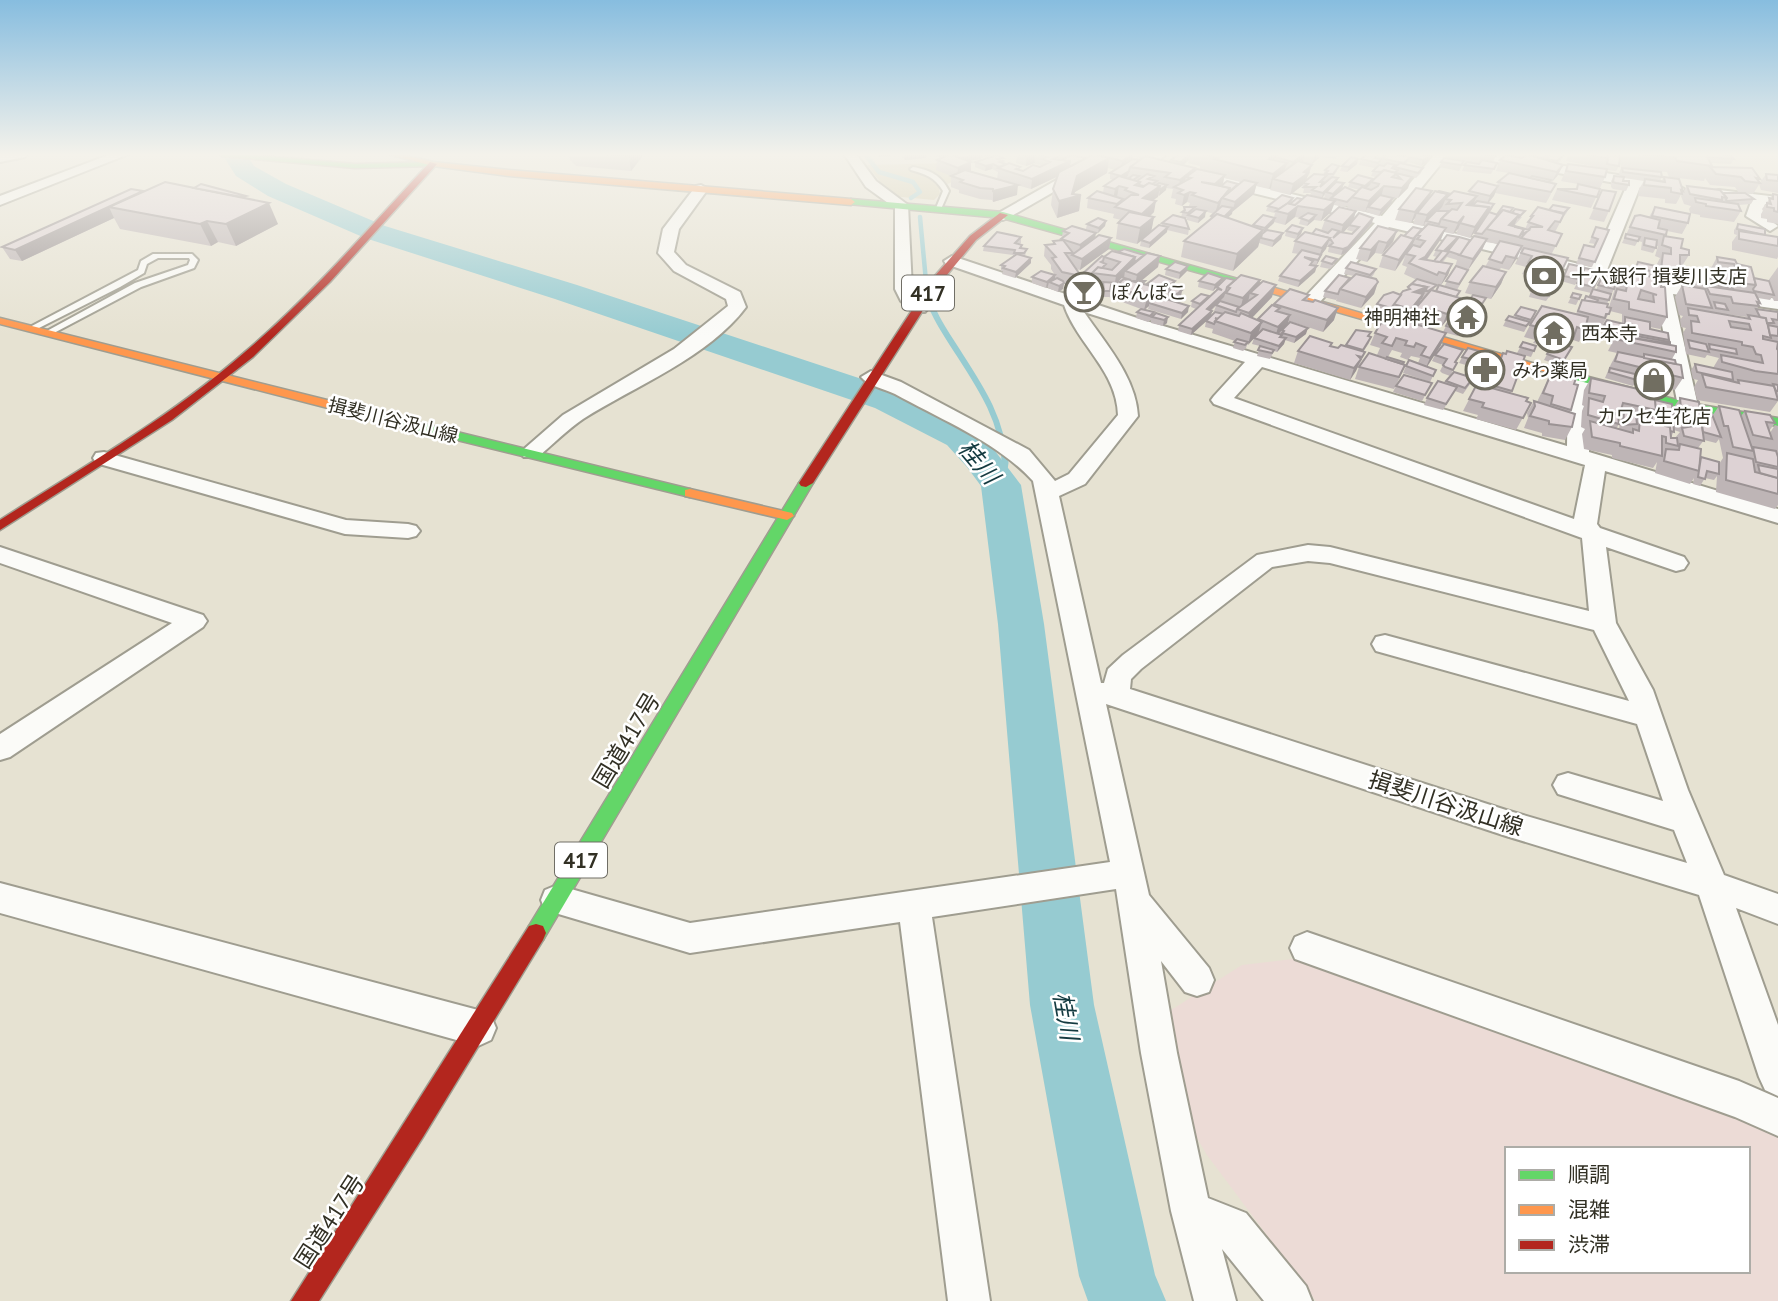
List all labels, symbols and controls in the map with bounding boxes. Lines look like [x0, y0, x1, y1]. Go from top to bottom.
bank icon: 十六銀行 揖斐川支店 [1523, 255, 1565, 297]
place label: 十六銀行 揖斐川支店 [1571, 264, 1747, 288]
bar icon: ぽんぽこ [1063, 271, 1105, 313]
road number: 417 [902, 276, 954, 310]
place label: ぽんぽこ [1111, 280, 1187, 304]
temple icon: 神明神社 [1446, 296, 1488, 338]
place label: 神明神社 [1364, 305, 1440, 329]
temple icon: 西本寺 [1533, 312, 1575, 354]
place label: 西本寺 [1581, 321, 1638, 345]
pharmacy icon: みわ薬局 [1464, 349, 1506, 391]
place label: みわ薬局 [1512, 358, 1588, 382]
shop icon: カワセ生花店 [1633, 359, 1675, 401]
street label: 揖斐川谷汲山線 [326, 392, 460, 448]
place label: カワセ生花店 [1597, 404, 1711, 428]
water label: 桂川 [952, 434, 1008, 493]
street label: 国道417号 [586, 687, 666, 793]
street label: 揖斐川谷汲山線 [1365, 764, 1527, 842]
road number: 417 [555, 842, 607, 878]
water label: 桂川 [1047, 990, 1086, 1045]
legend [1505, 1147, 1750, 1273]
text: 順調 [1568, 1161, 1610, 1188]
street label: 国道417号 [288, 1168, 370, 1274]
text: 混雑 [1568, 1196, 1610, 1223]
text: 渋滞 [1568, 1231, 1610, 1258]

